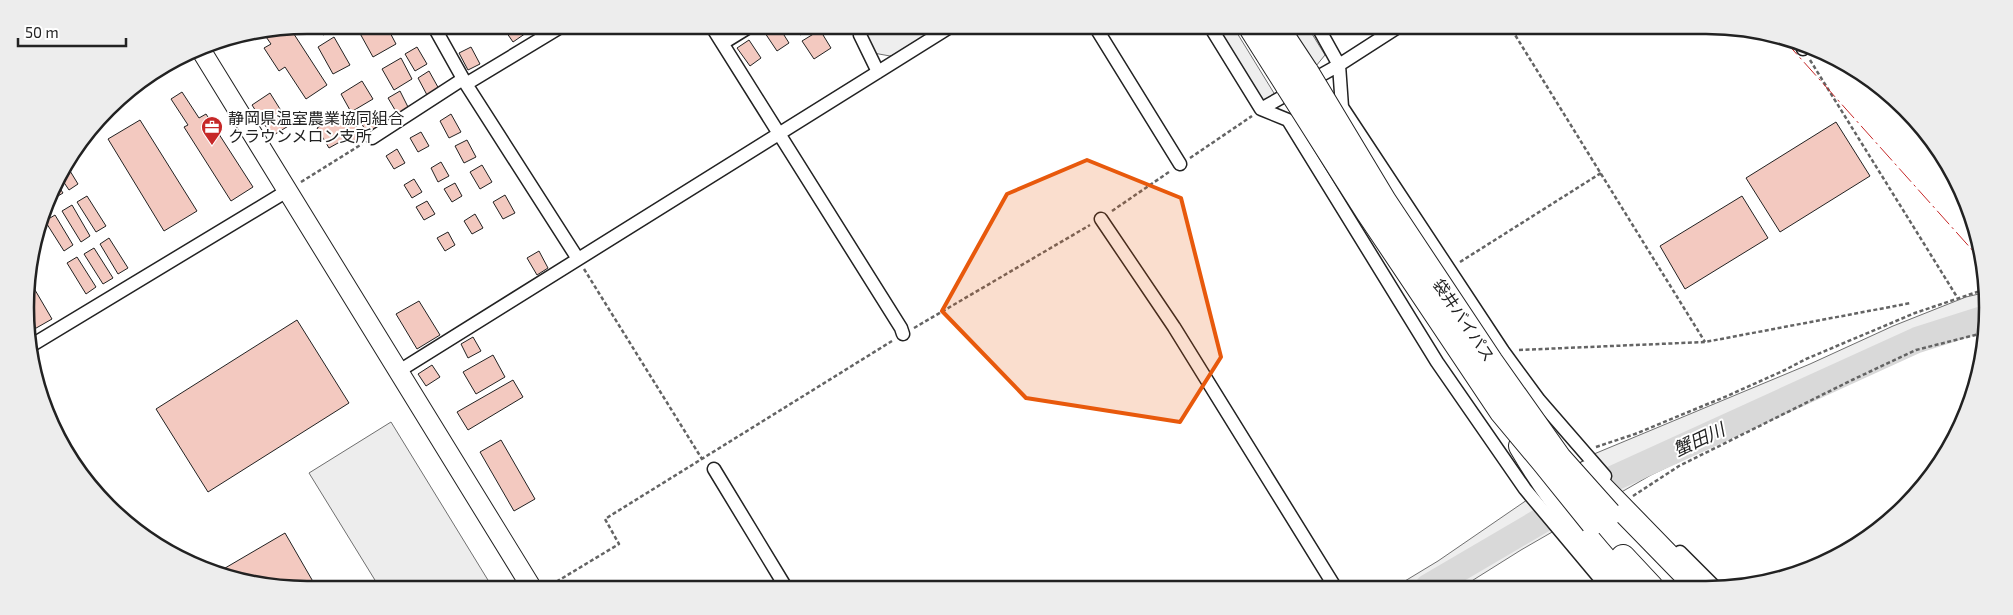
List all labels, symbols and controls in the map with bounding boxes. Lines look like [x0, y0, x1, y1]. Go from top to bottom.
scale bar [18, 15, 125, 47]
text: 50 m [25, 23, 59, 41]
place label: 静岡県温室農業協同組合 クラウンメロン支所 [228, 108, 404, 145]
office icon: 静岡県温室農業協同組合 クラウンメロン支所 [200, 115, 224, 146]
street label: 袋井バイパス [1430, 275, 1499, 365]
water label: 蟹田川 [1669, 417, 1730, 460]

